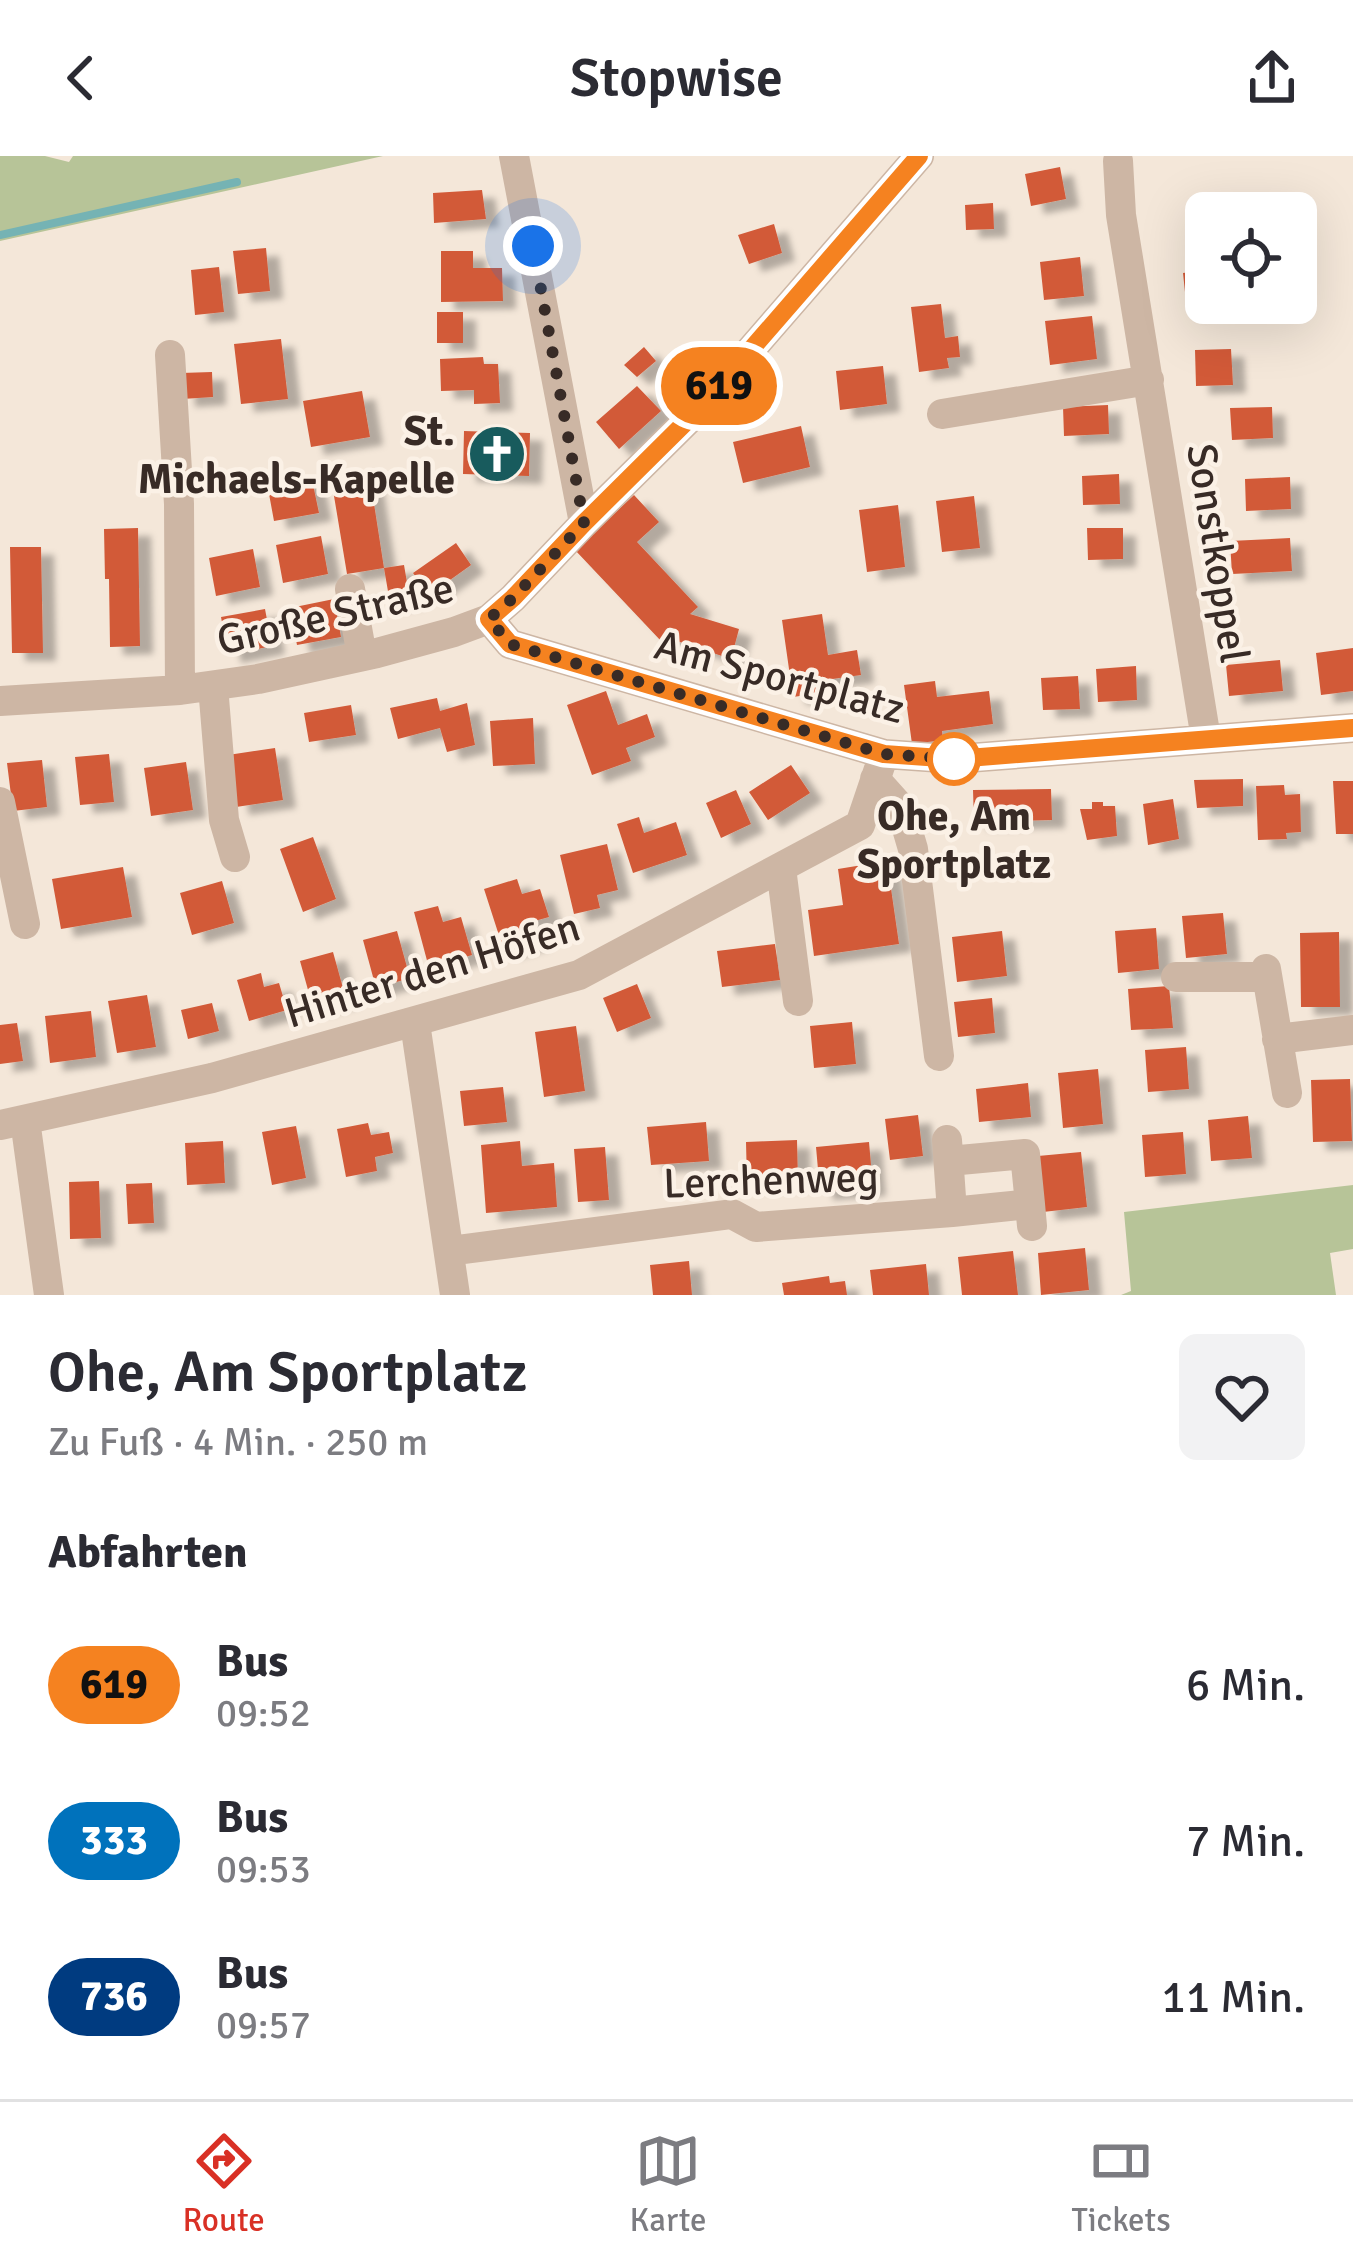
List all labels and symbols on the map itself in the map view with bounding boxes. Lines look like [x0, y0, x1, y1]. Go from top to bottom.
your location [503, 216, 563, 276]
line badge: 619 [650, 347, 788, 425]
place label: St. Michaels-Kapelle [138, 406, 455, 505]
church icon: St. Michaels-Kapelle [466, 423, 528, 485]
street label: Sonstkoppel [1175, 440, 1260, 666]
street label: Große Straße [212, 562, 459, 666]
street label: Am Sportplatz [649, 620, 910, 735]
marker: Ohe, Am Sportplatz [929, 734, 979, 784]
place label: Ohe, Am Sportplatz [857, 791, 1051, 890]
street label: Hinter den Höfen [279, 901, 586, 1039]
street label: Lerchenweg [662, 1151, 880, 1210]

